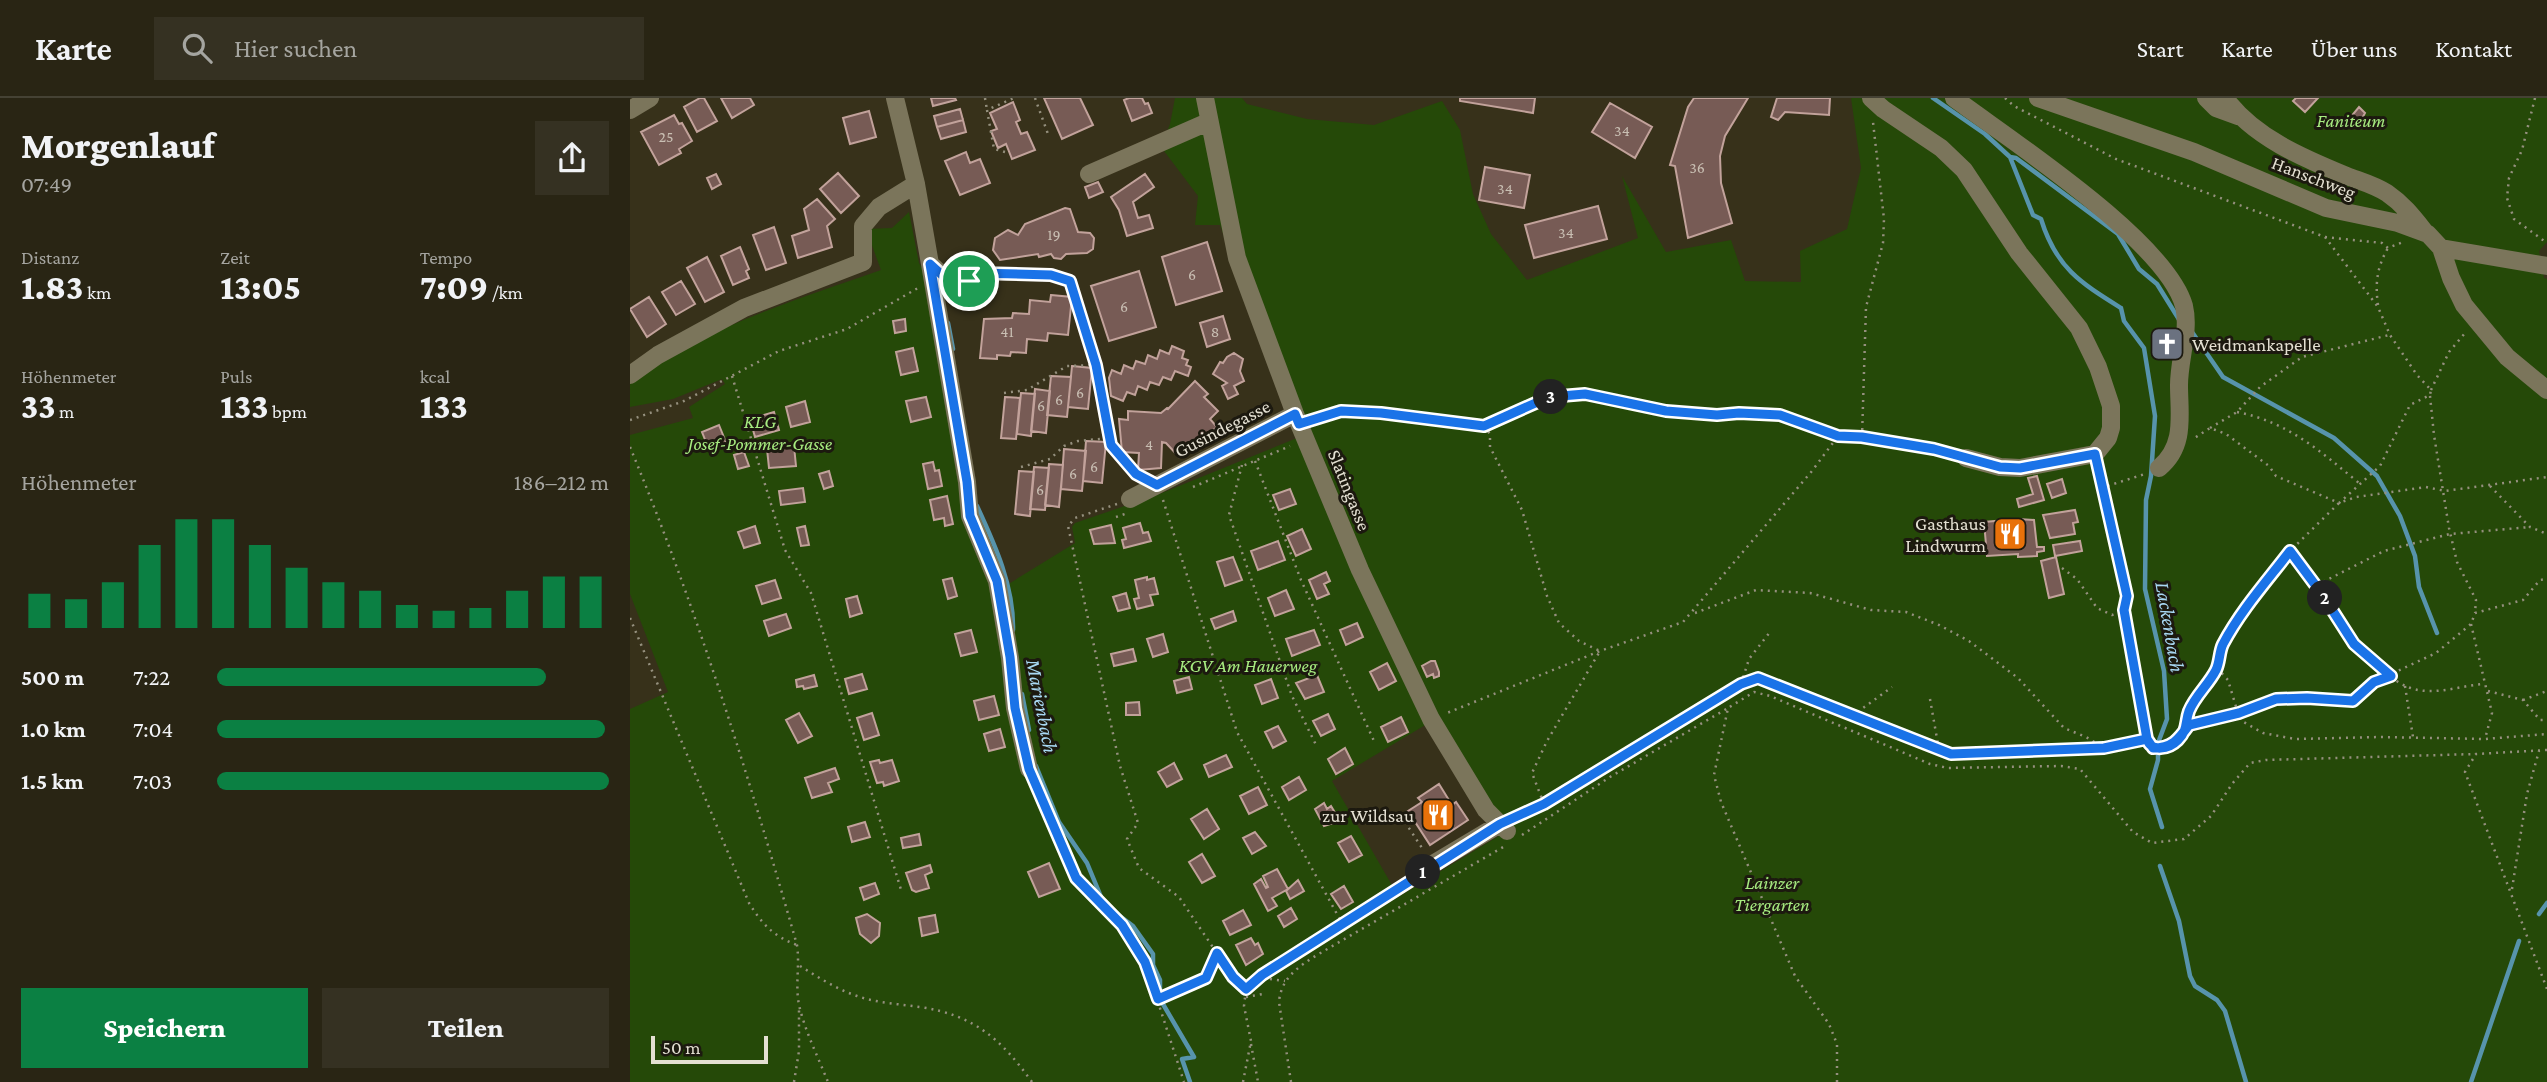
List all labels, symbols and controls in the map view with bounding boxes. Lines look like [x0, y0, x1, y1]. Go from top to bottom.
search box [154, 17, 644, 80]
icon: search [178, 29, 216, 67]
text: Karte [35, 30, 112, 67]
text: Hier suchen [234, 34, 357, 63]
text: Start [2137, 35, 2183, 62]
text: Karte [2221, 35, 2273, 62]
text: Über uns [2311, 35, 2397, 62]
text: Kontakt [2435, 35, 2512, 62]
park label: Faniteum [2317, 110, 2385, 131]
button: share [535, 121, 609, 195]
house number: 34 [1614, 122, 1630, 139]
text: Morgenlauf [21, 124, 215, 166]
house number: 25 [658, 128, 674, 145]
street label: Hanschweg [2269, 152, 2359, 203]
house number: 36 [1689, 159, 1705, 176]
text: 07:49 [21, 171, 72, 197]
house number: 34 [1497, 180, 1513, 197]
house number: 34 [1558, 224, 1574, 241]
house number: 19 [1047, 226, 1061, 243]
text: Distanz [21, 247, 79, 268]
text: Zeit [220, 247, 250, 268]
text: Tempo [420, 247, 472, 268]
pin [939, 251, 999, 311]
icon: arrive [950, 262, 988, 300]
house number: 6 [1188, 266, 1196, 283]
text: 1.83 [21, 268, 83, 307]
text: 13:05 [220, 268, 301, 307]
text: 7:09 [420, 268, 488, 307]
text: km [83, 282, 111, 303]
text: /km [488, 282, 523, 303]
house number: 6 [1120, 298, 1128, 315]
house number: 41 [1000, 323, 1014, 340]
house number: 8 [1211, 323, 1219, 340]
church icon: Weidmankapelle [2148, 325, 2186, 363]
place label: Weidmankapelle [2192, 334, 2321, 355]
text: Höhenmeter [21, 366, 117, 387]
text: Puls [220, 366, 252, 387]
text: kcal [420, 366, 450, 387]
pin: 3 [1534, 380, 1569, 414]
house number: 6 [1076, 384, 1084, 401]
text: 3 [1546, 386, 1555, 407]
text: 33 [21, 387, 56, 426]
text: 133 [220, 387, 269, 426]
text: 133 [420, 387, 468, 426]
house number: 6 [1055, 391, 1063, 408]
street label: Gusindegasse [1171, 395, 1273, 461]
house number: 6 [1037, 397, 1045, 414]
text: m [56, 401, 74, 422]
text: bpm [269, 401, 307, 422]
park label: KLG Josef-Pommer-Gasse [685, 411, 832, 454]
house number: 4 [1145, 436, 1153, 453]
street label: Slatingasse [1324, 447, 1375, 534]
house number: 6 [1090, 458, 1098, 475]
house number: 6 [1069, 465, 1077, 482]
text: Höhenmeter [21, 469, 137, 495]
text: 186–212 m [514, 469, 609, 495]
house number: 6 [1036, 481, 1044, 498]
place label: Gasthaus Lindwurm [1905, 513, 1986, 556]
restaurant icon: Gasthaus Lindwurm [1991, 515, 2029, 553]
water label: Lackenbach [2150, 580, 2190, 674]
pin: 2 [2308, 580, 2342, 616]
text: 2 [2320, 587, 2329, 608]
park label: KGV Am Hauerweg [1179, 655, 1318, 676]
water label: Marienbach [1021, 656, 1063, 755]
text: 500 m [21, 664, 84, 690]
text: 7:22 [133, 664, 170, 690]
text: 1.0 km [21, 716, 86, 742]
text: 7:04 [133, 716, 173, 742]
text: 1.5 km [21, 768, 84, 794]
text: 7:03 [133, 768, 172, 794]
restaurant icon: zur Wildsau [1419, 796, 1457, 834]
place label: zur Wildsau [1322, 805, 1414, 826]
pin: 1 [1406, 854, 1440, 890]
text: 1 [1419, 861, 1426, 882]
park label: Lainzer Tiergarten [1734, 872, 1810, 915]
button: Speichern [21, 988, 308, 1068]
button: Teilen [322, 988, 609, 1068]
scale bar [651, 1033, 768, 1065]
text: 50 m [662, 1037, 701, 1058]

